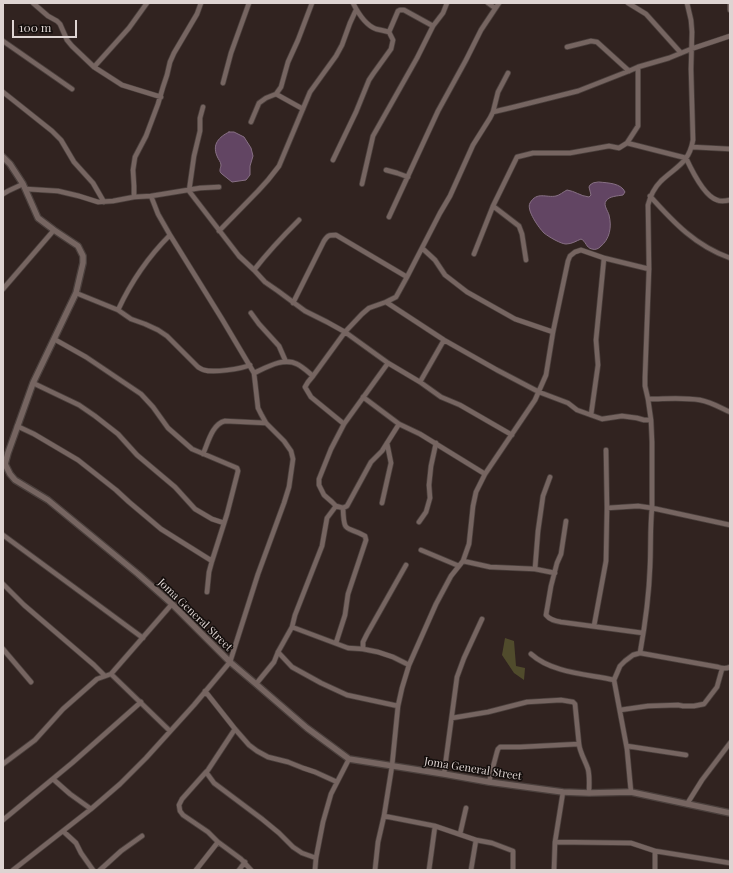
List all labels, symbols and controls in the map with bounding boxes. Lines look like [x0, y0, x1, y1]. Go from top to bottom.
scale bar [14, 12, 79, 38]
text: 100 m [19, 19, 51, 35]
street label: Joma General Street [155, 576, 235, 654]
street label: Joma General Street [423, 755, 523, 783]

